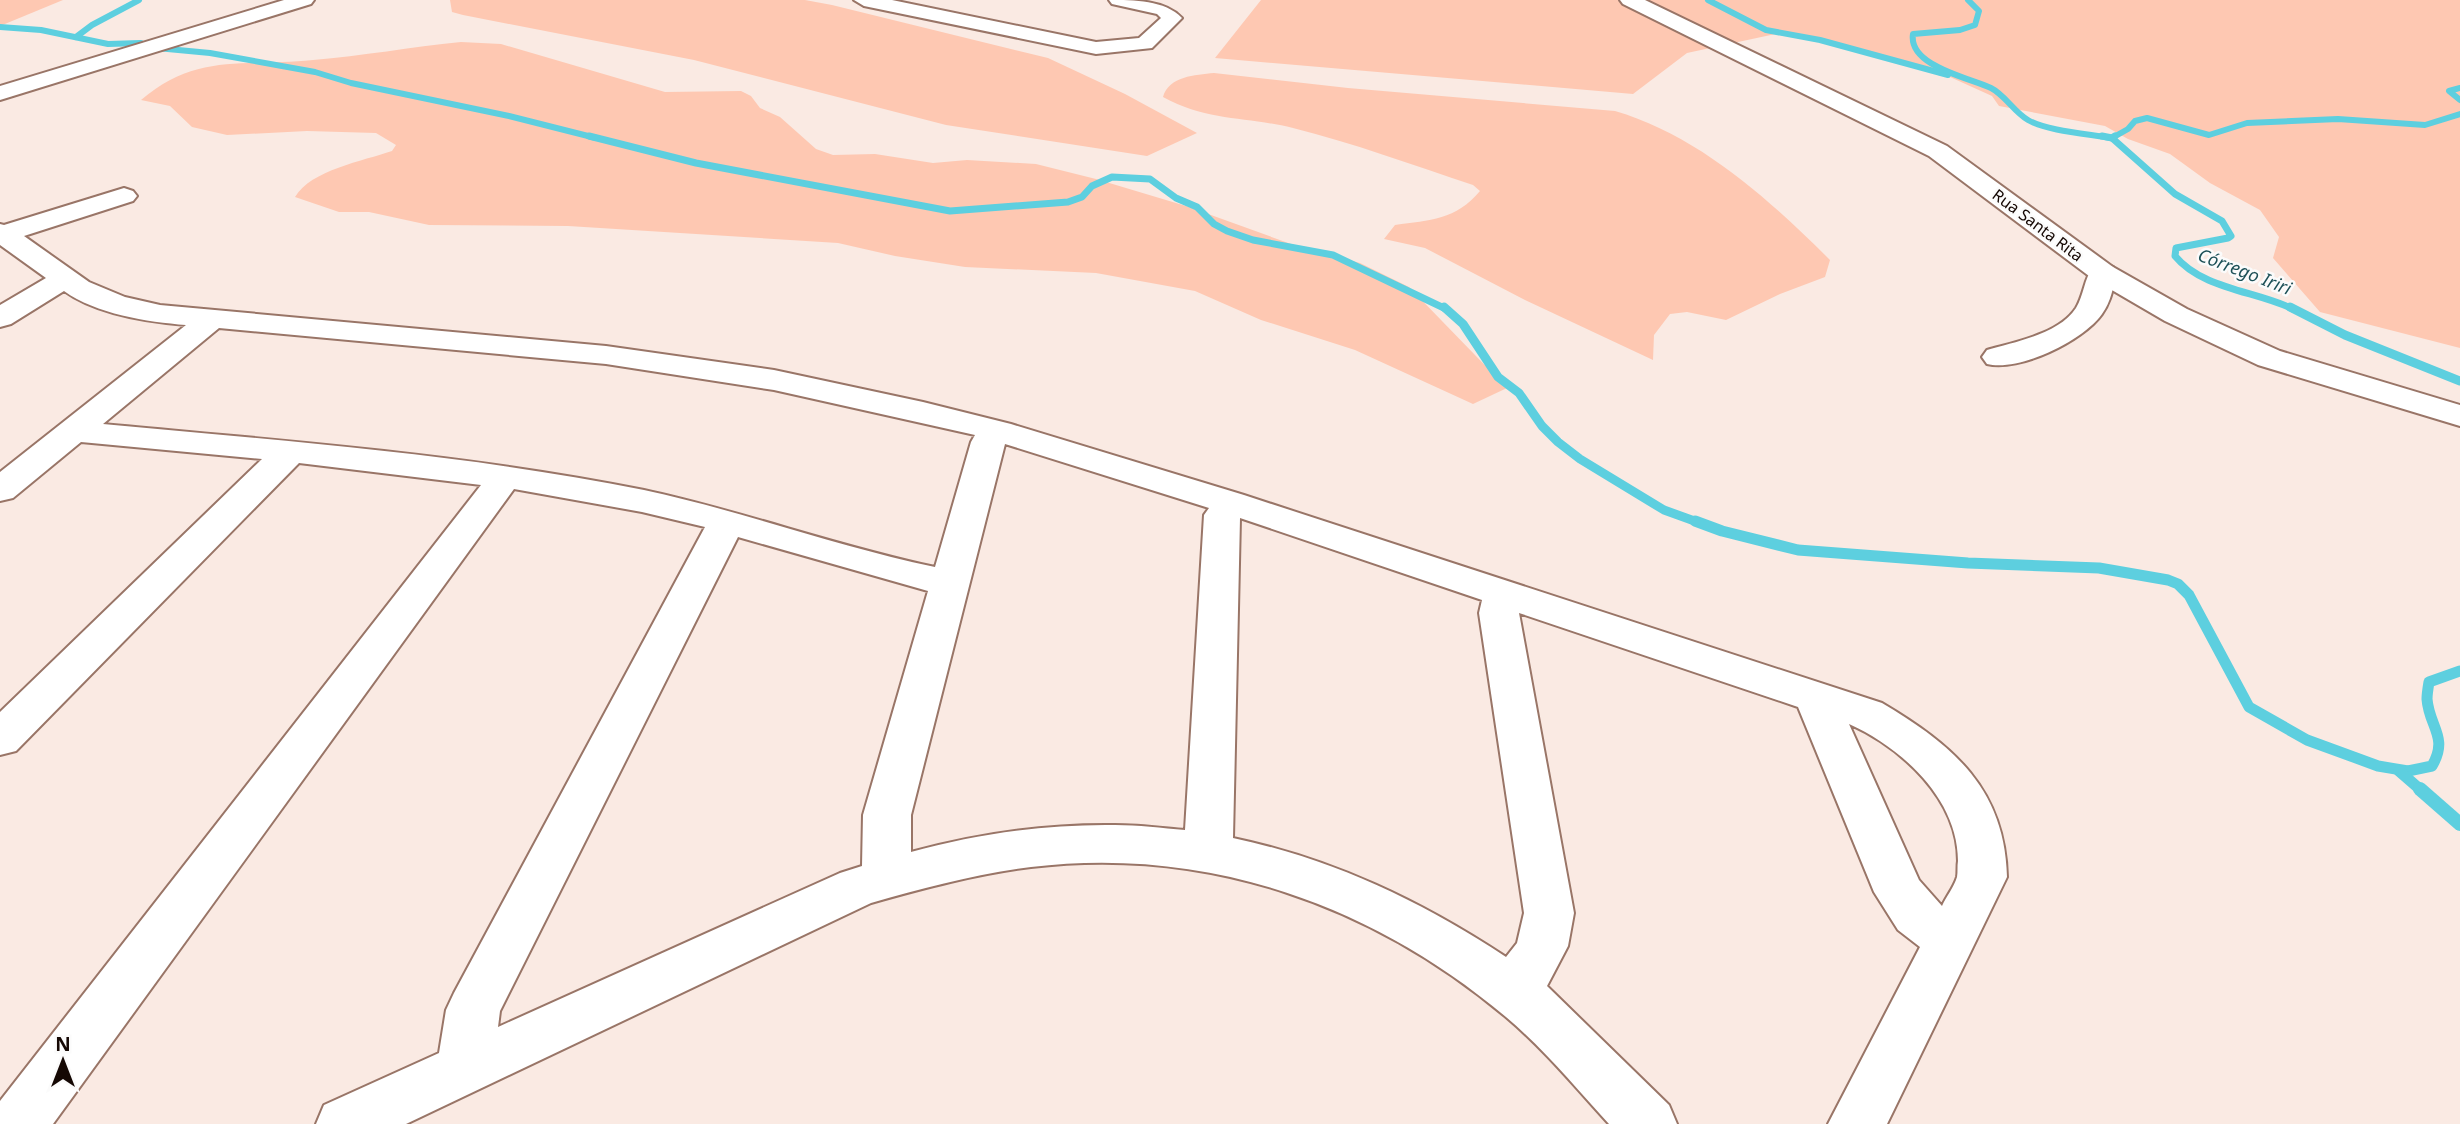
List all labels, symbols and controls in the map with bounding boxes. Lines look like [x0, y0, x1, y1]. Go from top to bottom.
street label: Rua Santa Rita [1988, 184, 2088, 266]
water label: Córrego Iriri [2195, 242, 2296, 300]
north arrow [28, 1026, 98, 1096]
text: N [55, 1031, 71, 1057]

